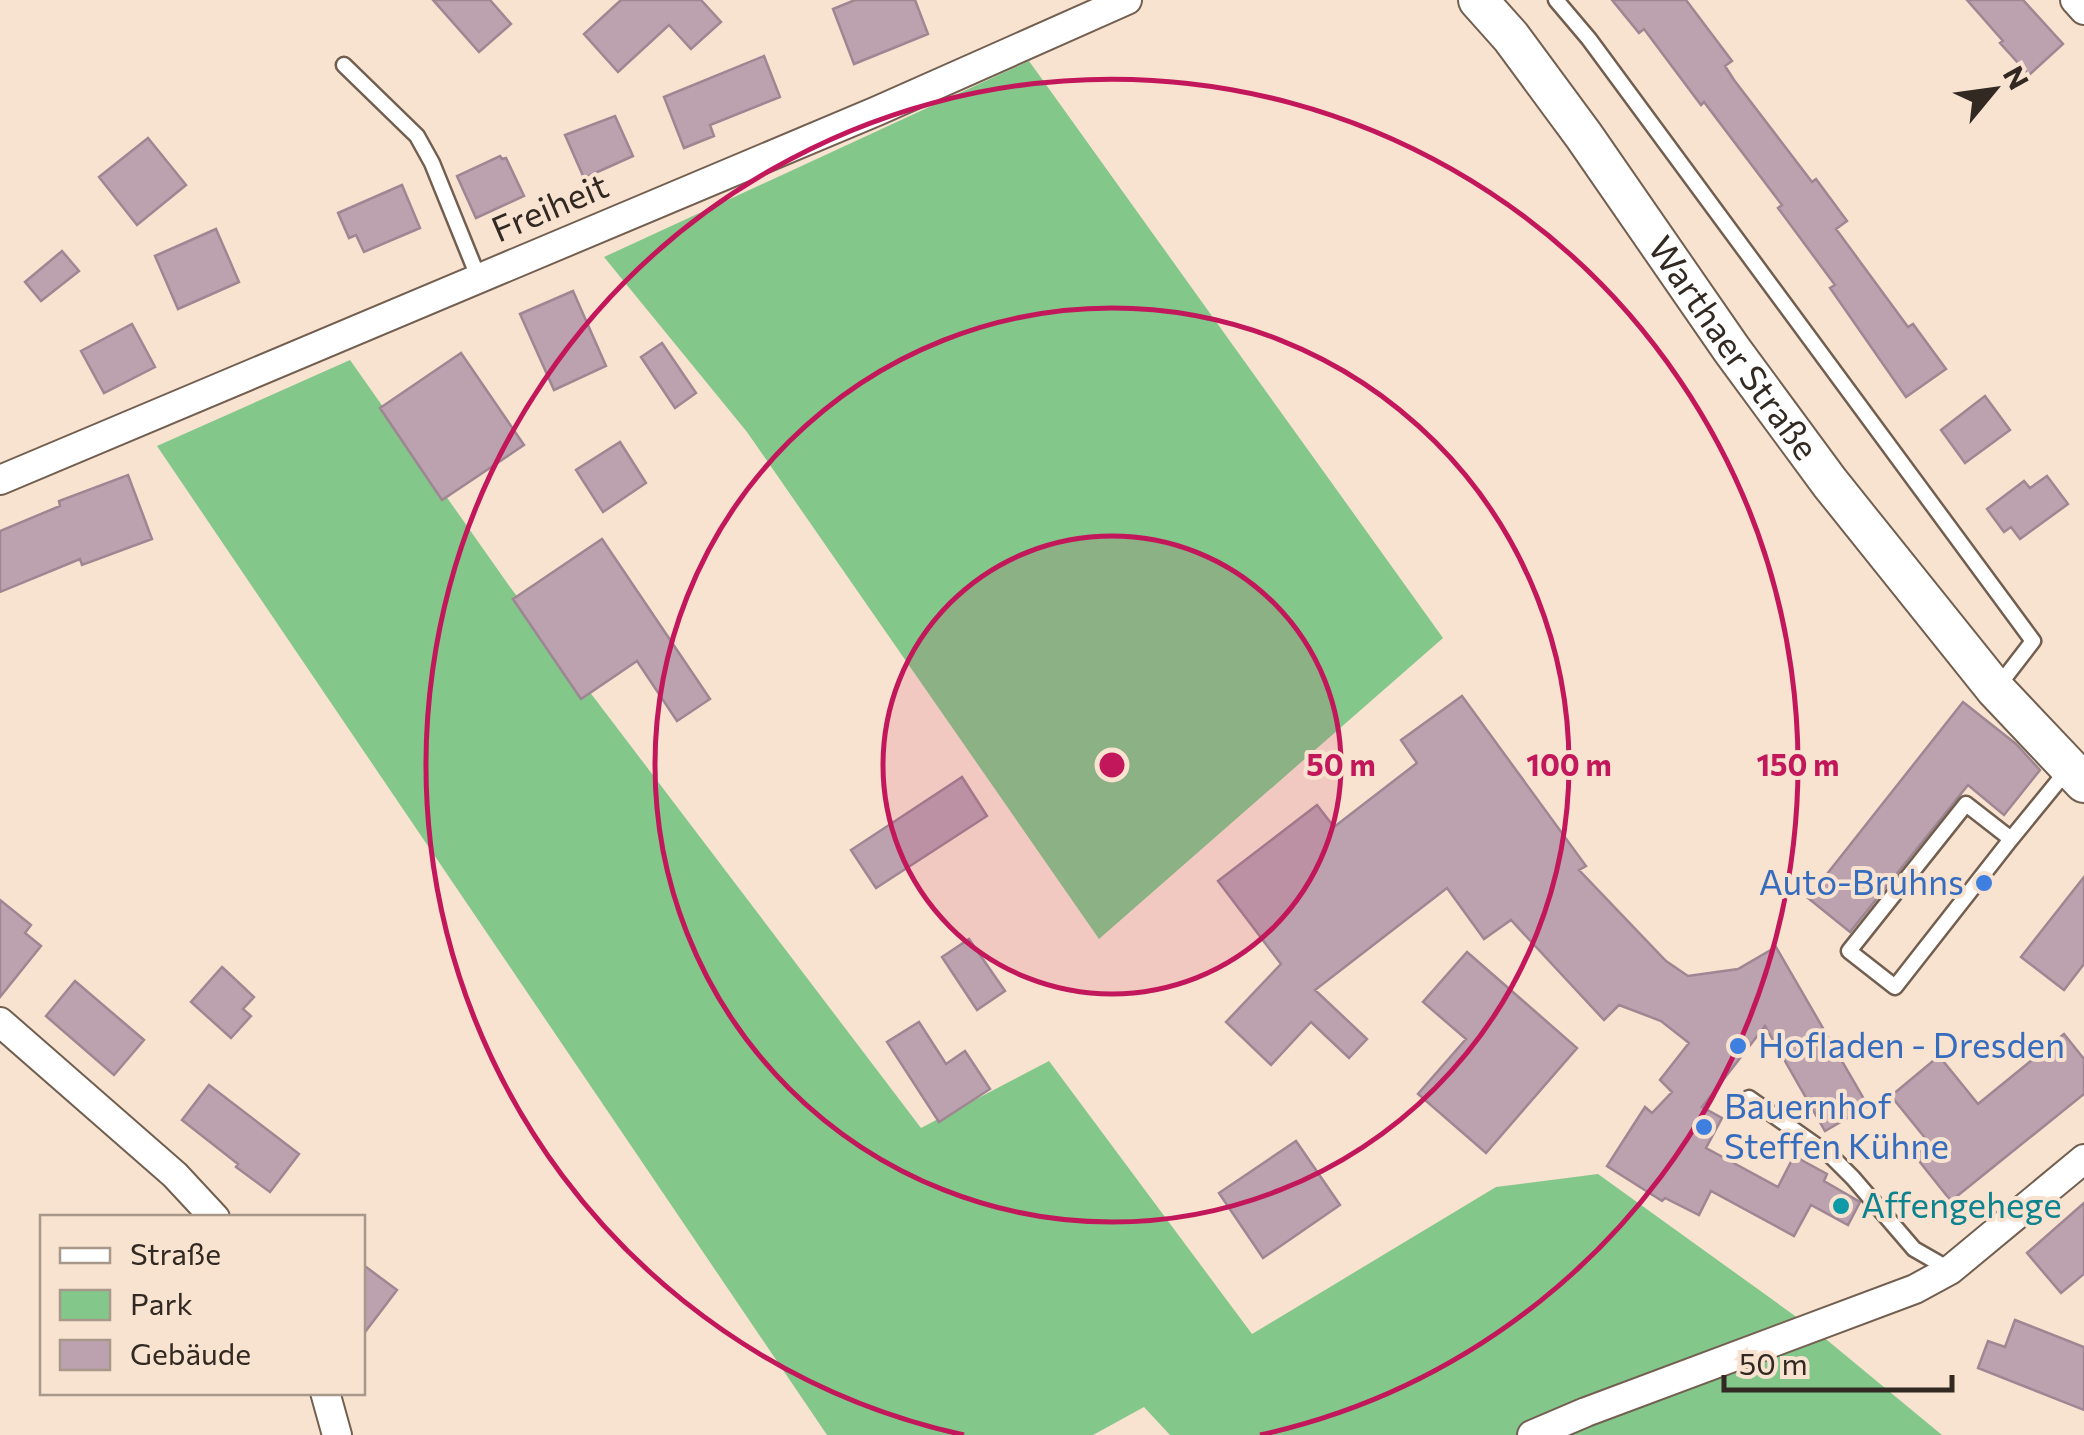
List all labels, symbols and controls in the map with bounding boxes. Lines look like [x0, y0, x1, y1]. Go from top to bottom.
north arrow [1944, 40, 2044, 140]
text: N [1997, 60, 2037, 95]
street label: Freiheit [484, 162, 614, 249]
street label: Warthaer Straße [1641, 227, 1829, 467]
text: 50 m [1306, 745, 1376, 782]
text: 100 m [1526, 745, 1612, 782]
text: 150 m [1757, 745, 1839, 782]
centre of rings [1094, 747, 1130, 783]
place label: Auto-Bruhns [1759, 859, 1964, 902]
marker: Auto-Bruhns [1973, 872, 1995, 894]
place label: Hofladen - Dresden [1758, 1022, 2065, 1065]
marker: Hofladen - Dresden [1727, 1035, 1749, 1057]
place label: Bauernhof Steffen Kühne [1724, 1083, 1949, 1166]
marker: Bauernhof Steffen Kühne [1693, 1116, 1715, 1138]
place label: Affengehege [1861, 1182, 2062, 1225]
marker: Affengehege [1830, 1195, 1852, 1217]
legend [40, 1215, 365, 1395]
text: Straße [130, 1234, 221, 1271]
text: Park [130, 1284, 193, 1321]
scale bar [1724, 1330, 1952, 1392]
text: Gebäude [130, 1334, 251, 1371]
text: 50 m [1739, 1344, 1808, 1381]

